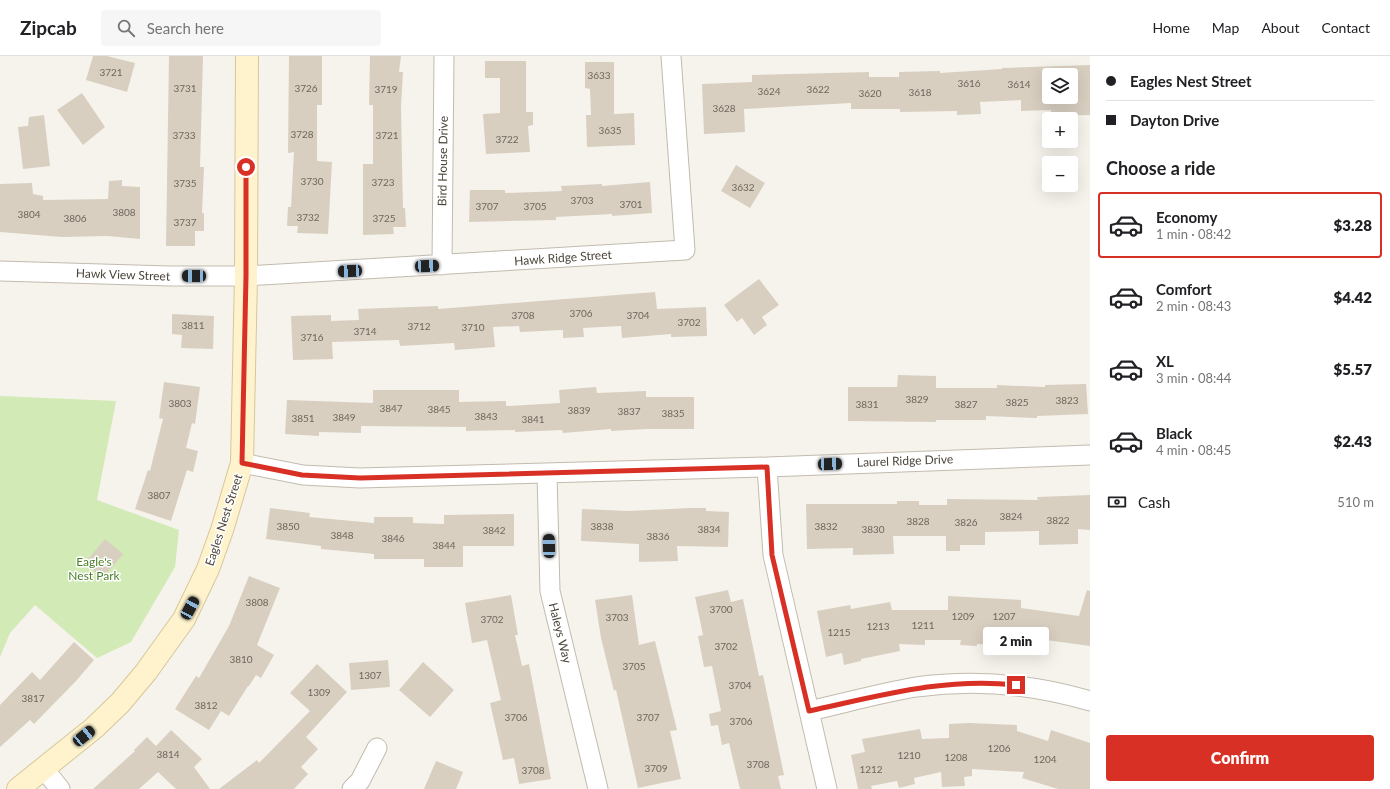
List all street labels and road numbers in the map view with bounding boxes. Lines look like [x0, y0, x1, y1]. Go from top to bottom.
street label: Bird House Drive [434, 116, 451, 206]
street label: Hawk Ridge Street [514, 247, 613, 268]
street label: Hawk View Street [76, 265, 171, 284]
street label: Laurel Ridge Drive [857, 451, 953, 470]
street label: Eagles Nest Street [202, 471, 246, 568]
street label: Haleys Way [546, 601, 575, 666]

